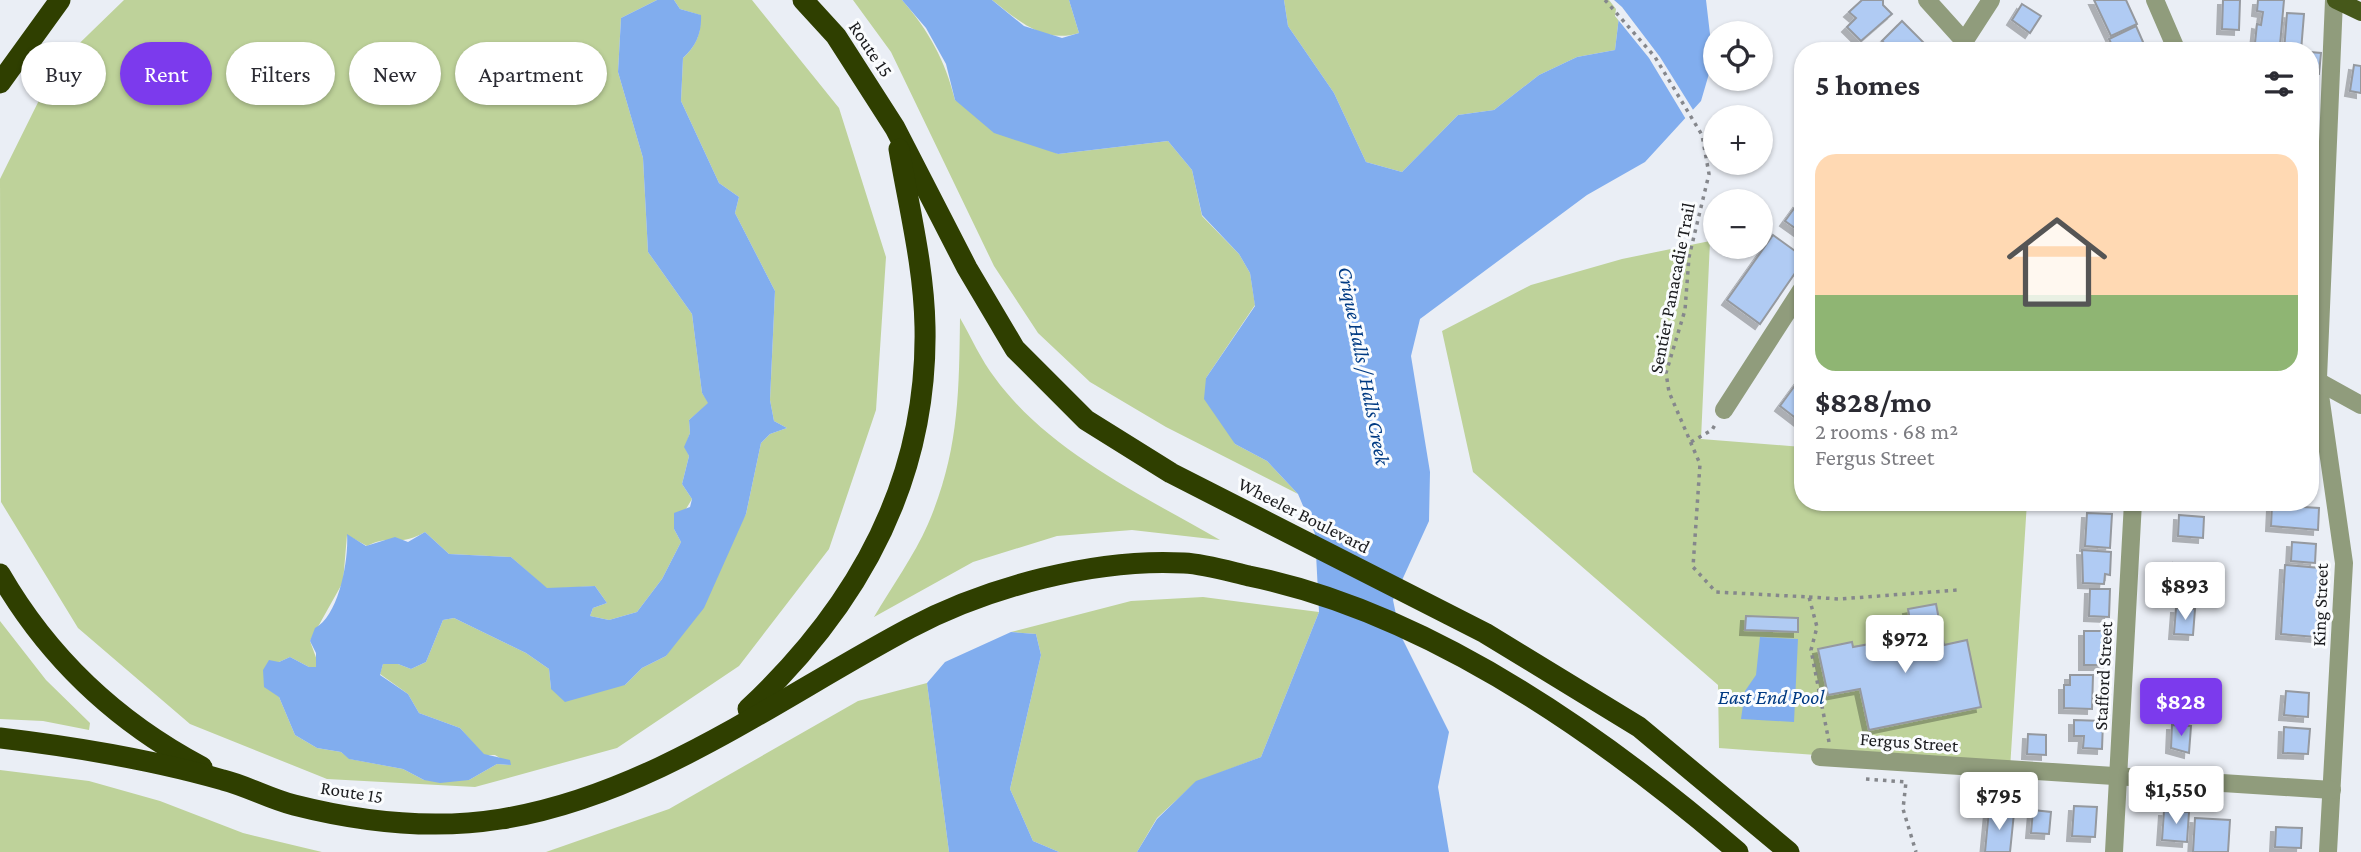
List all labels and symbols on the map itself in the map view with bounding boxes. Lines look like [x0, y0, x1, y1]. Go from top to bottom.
street label: Route 15 [845, 17, 897, 81]
street label: Sentier Panacadie Trail [1645, 201, 1699, 375]
water label: Crique Halls / Halls Creek [1333, 265, 1395, 468]
street label: Wheeler Boulevard [1235, 473, 1373, 557]
pin: $893 [2144, 562, 2226, 622]
street label: King Street [2308, 562, 2332, 647]
pin: $972 [1864, 616, 1946, 675]
street label: Stafford Street [2090, 620, 2116, 731]
pin: $828 [2140, 678, 2222, 738]
water label: East End Pool [1718, 685, 1825, 709]
street label: Fergus Street [1859, 728, 1960, 756]
pin: $1,550 [2119, 766, 2233, 826]
pin: $795 [1958, 772, 2040, 832]
street label: Route 15 [319, 777, 385, 807]

